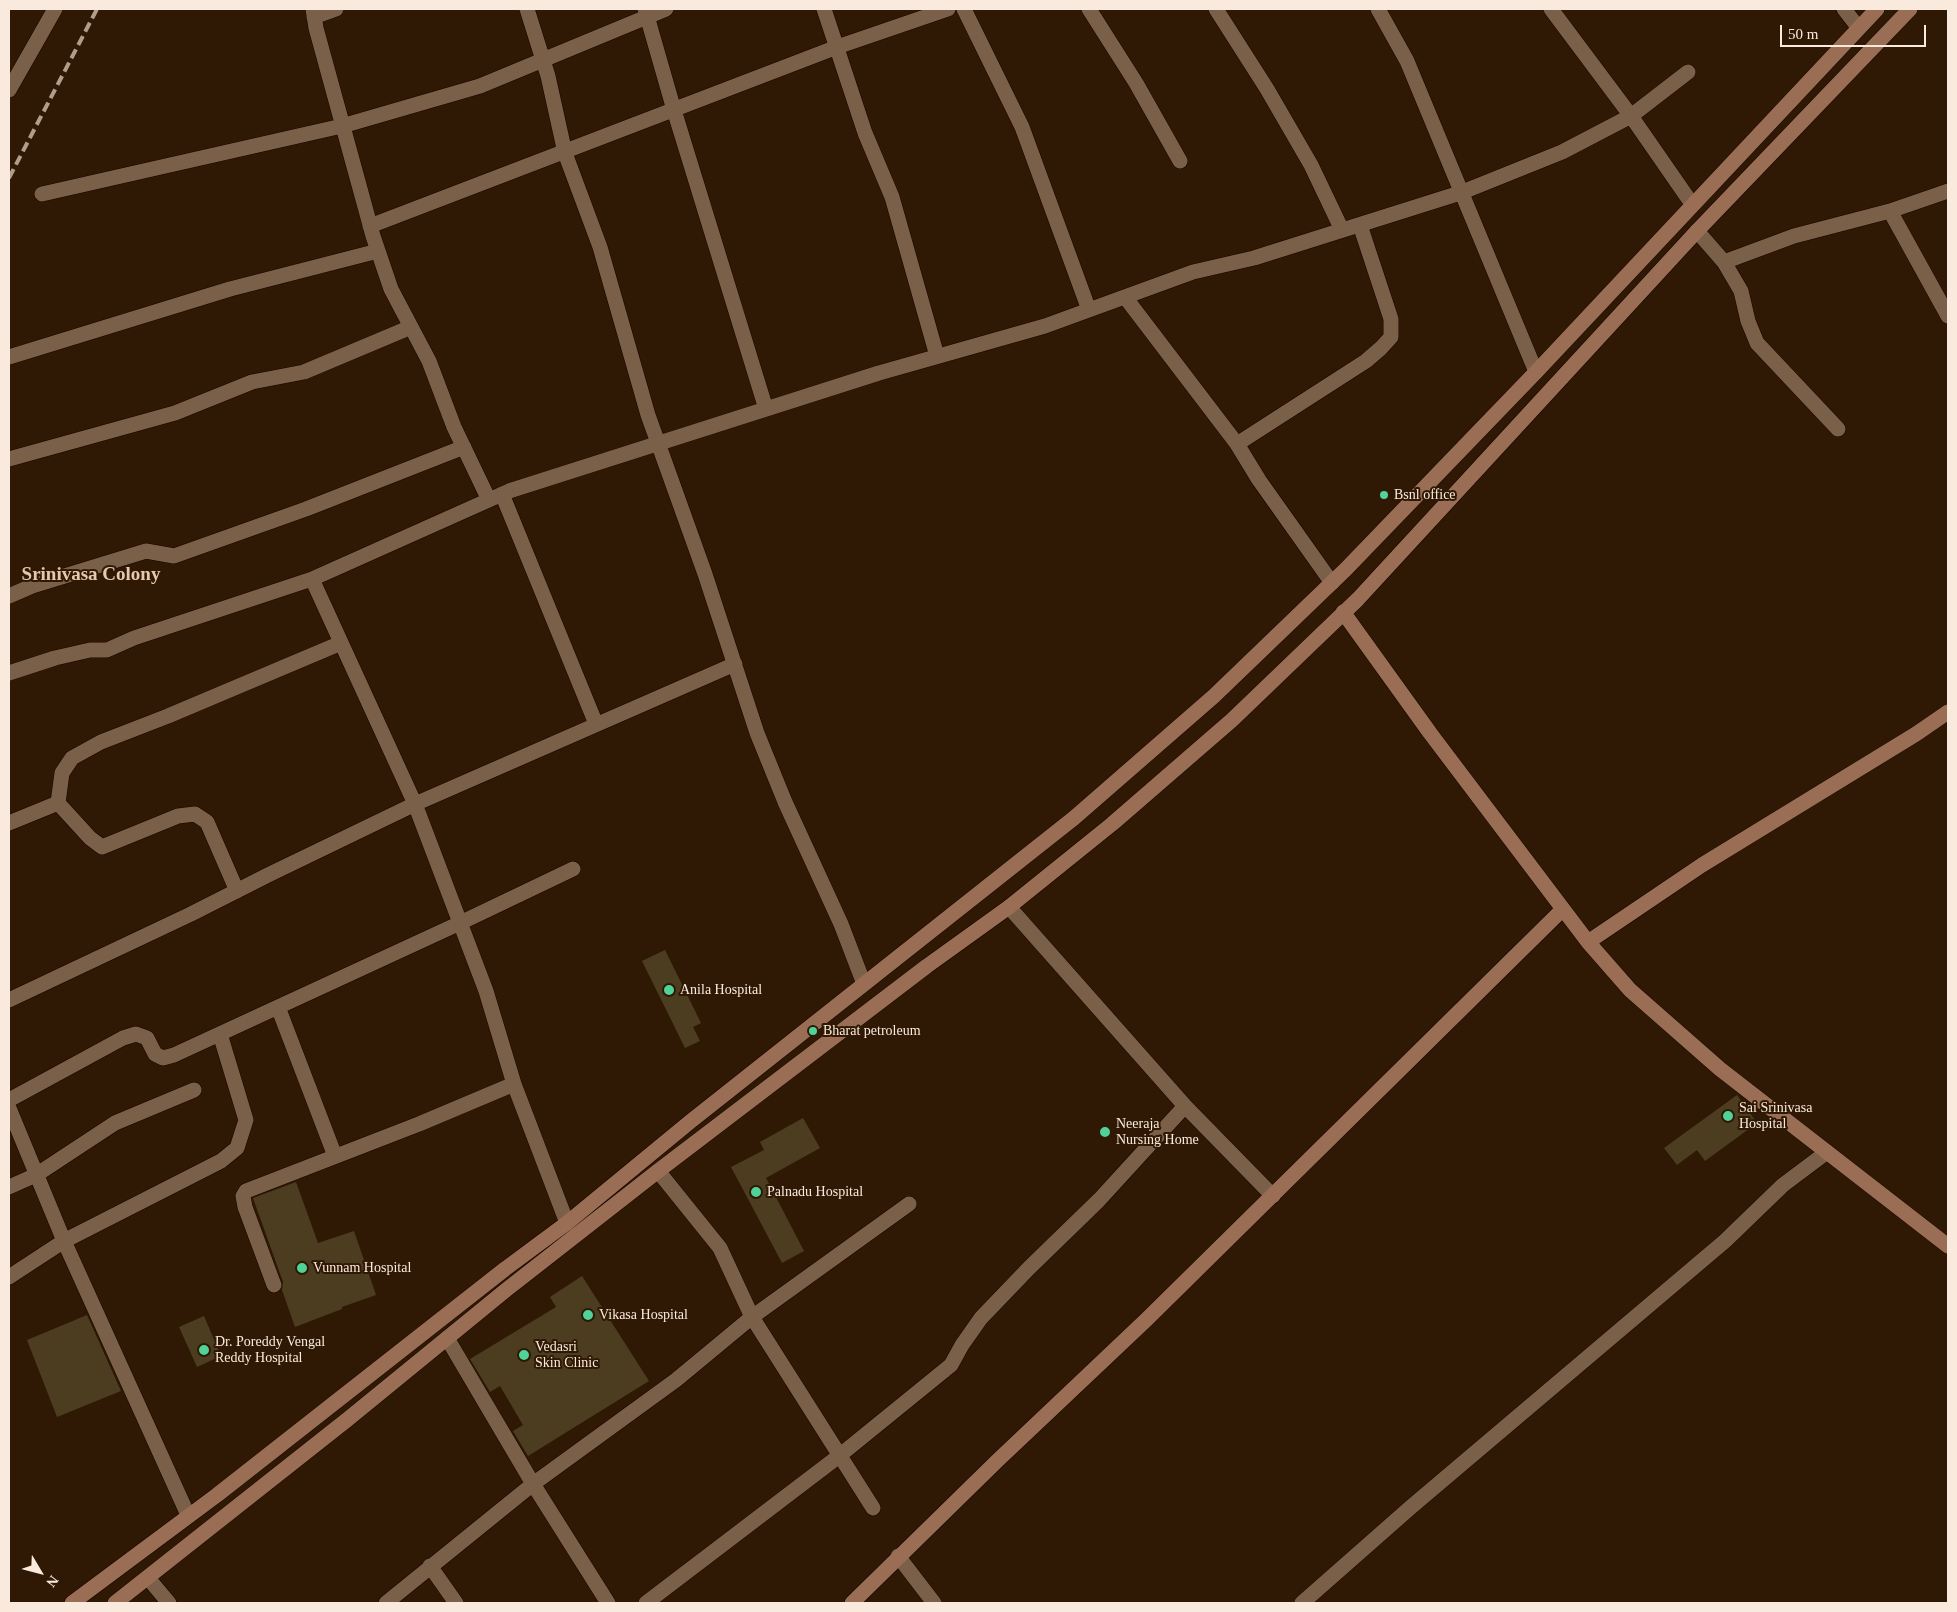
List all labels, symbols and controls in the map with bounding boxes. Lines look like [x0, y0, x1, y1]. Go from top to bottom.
scale bar [1782, 15, 1928, 47]
text: 50 m [1788, 26, 1818, 42]
place label: Bsnl office [1394, 487, 1456, 503]
marker: Bsnl office [1378, 489, 1390, 501]
district label: Srinivasa Colony [22, 564, 160, 586]
place label: Anila Hospital [680, 982, 762, 998]
marker: Anila Hospital [662, 983, 676, 997]
place label: Bharat petroleum [823, 1023, 921, 1039]
marker: Bharat petroleum [807, 1025, 819, 1037]
place label: Sai Srinivasa Hospital [1739, 1100, 1812, 1132]
marker: Sai Srinivasa Hospital [1721, 1109, 1735, 1123]
place label: Neeraja Nursing Home [1116, 1116, 1199, 1148]
marker: Neeraja Nursing Home [1098, 1125, 1112, 1139]
place label: Palnadu Hospital [767, 1184, 863, 1200]
marker: Palnadu Hospital [749, 1185, 763, 1199]
place label: Vunnam Hospital [313, 1260, 411, 1276]
marker: Vunnam Hospital [295, 1261, 309, 1275]
place label: Vikasa Hospital [599, 1307, 688, 1323]
marker: Vikasa Hospital [581, 1308, 595, 1322]
place label: Dr. Poreddy Vengal Reddy Hospital [215, 1334, 325, 1366]
place label: Vedasri Skin Clinic [535, 1339, 598, 1371]
marker: Dr. Poreddy Vengal Reddy Hospital [197, 1343, 211, 1357]
marker: Vedasri Skin Clinic [517, 1348, 531, 1362]
north arrow [15, 1547, 65, 1597]
text: N [43, 1573, 61, 1590]

